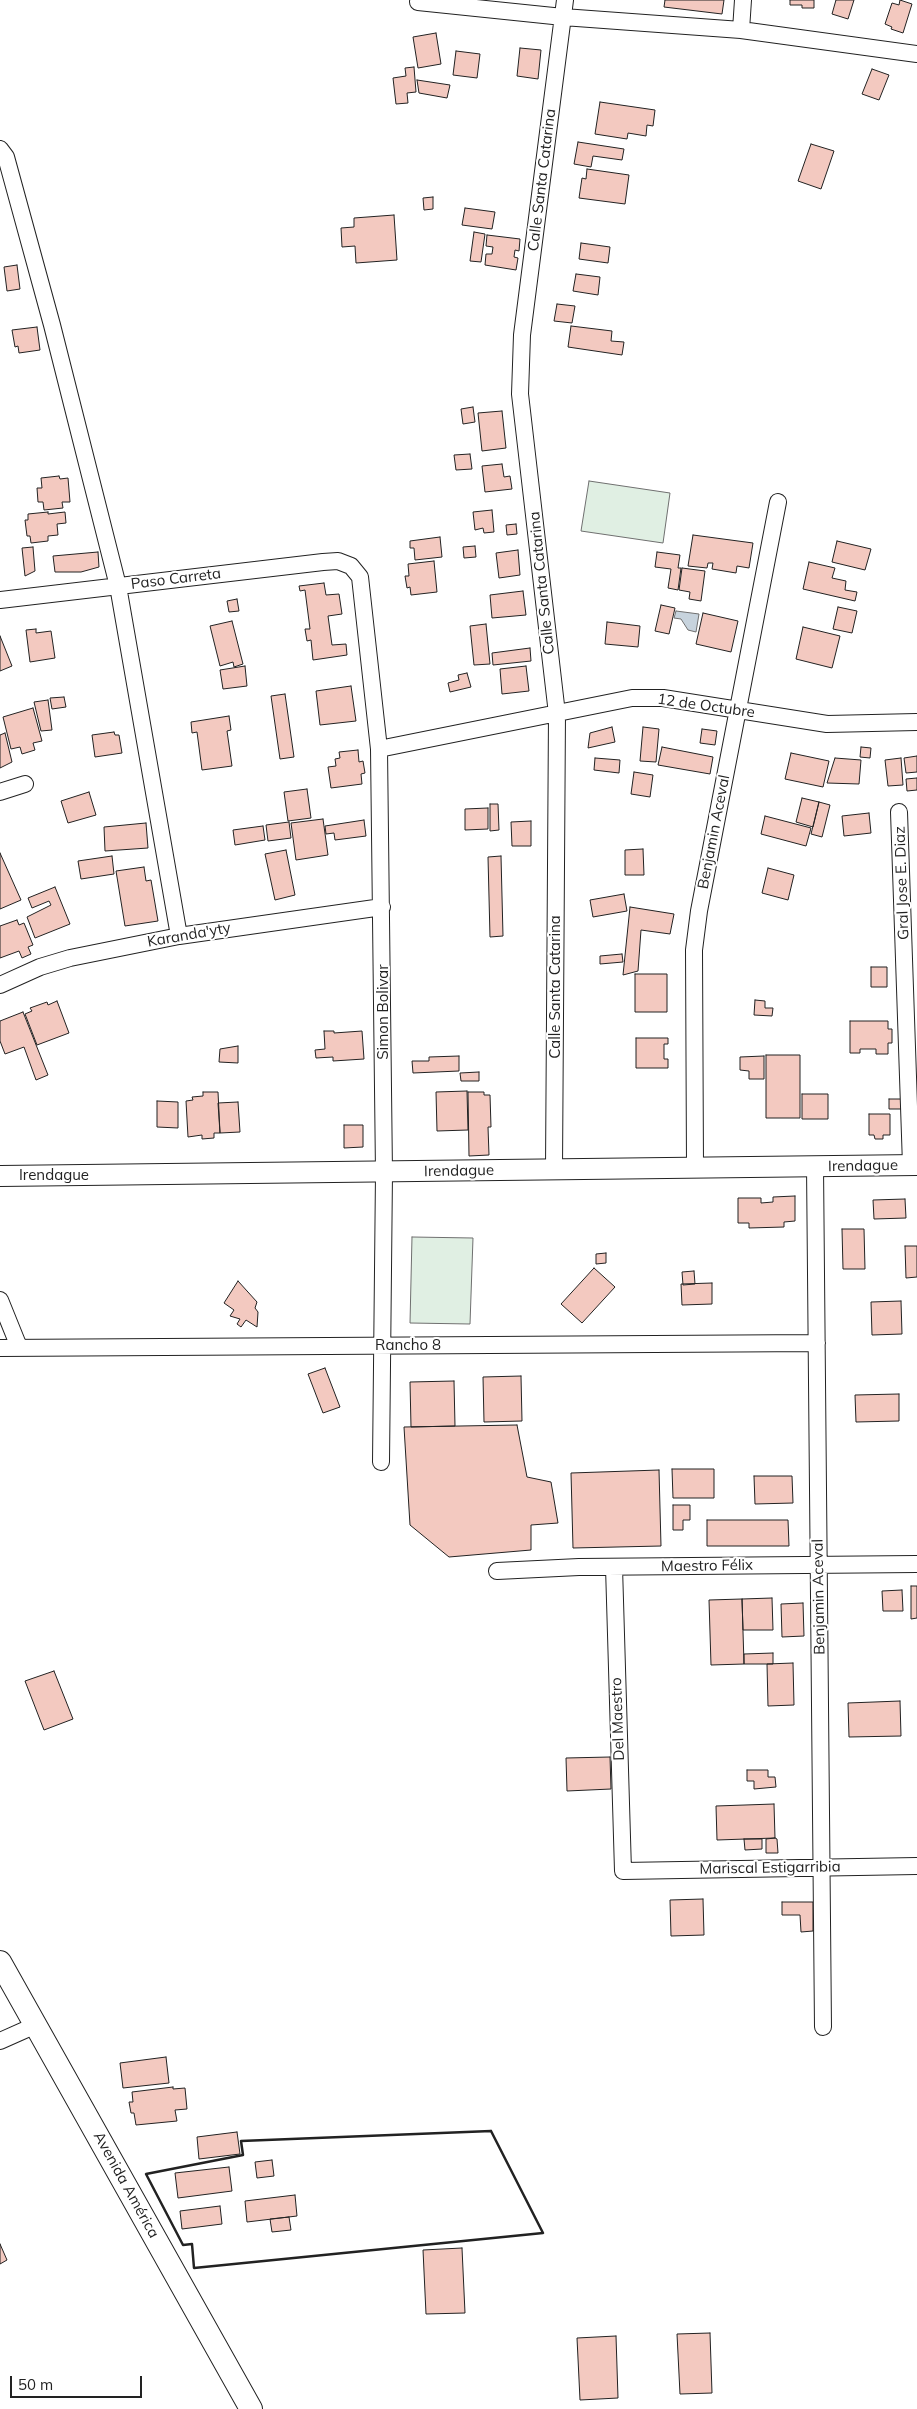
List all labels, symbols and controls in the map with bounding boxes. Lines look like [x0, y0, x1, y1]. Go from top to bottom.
street label: Calle Santa Catarina [524, 108, 560, 252]
street label: Calle Santa Catarina [526, 511, 558, 655]
street label: Paso Carreta [130, 565, 222, 593]
street label: 12 de Octubre [656, 690, 756, 722]
street label: Benjamin Aceval [694, 773, 734, 891]
street label: Gral Jose E. Diaz [891, 826, 913, 940]
street label: Calle Santa Catarina [546, 915, 564, 1059]
street label: Karanda'yty [146, 919, 232, 951]
street label: Simon Bolivar [374, 964, 392, 1060]
street label: Irendague [828, 1156, 898, 1176]
street label: Irendague [424, 1161, 494, 1181]
street label: Irendague [19, 1166, 89, 1184]
street label: Rancho 8 [375, 1336, 441, 1354]
street label: Benjamin Aceval [809, 1539, 829, 1655]
street label: Maestro Félix [661, 1556, 753, 1576]
street label: Del Maestro [608, 1677, 628, 1761]
street label: Mariscal Estigarribia [699, 1858, 841, 1878]
street label: Avenida América [89, 2129, 163, 2241]
scale bar [12, 2366, 145, 2398]
text: 50 m [18, 2375, 53, 2394]

